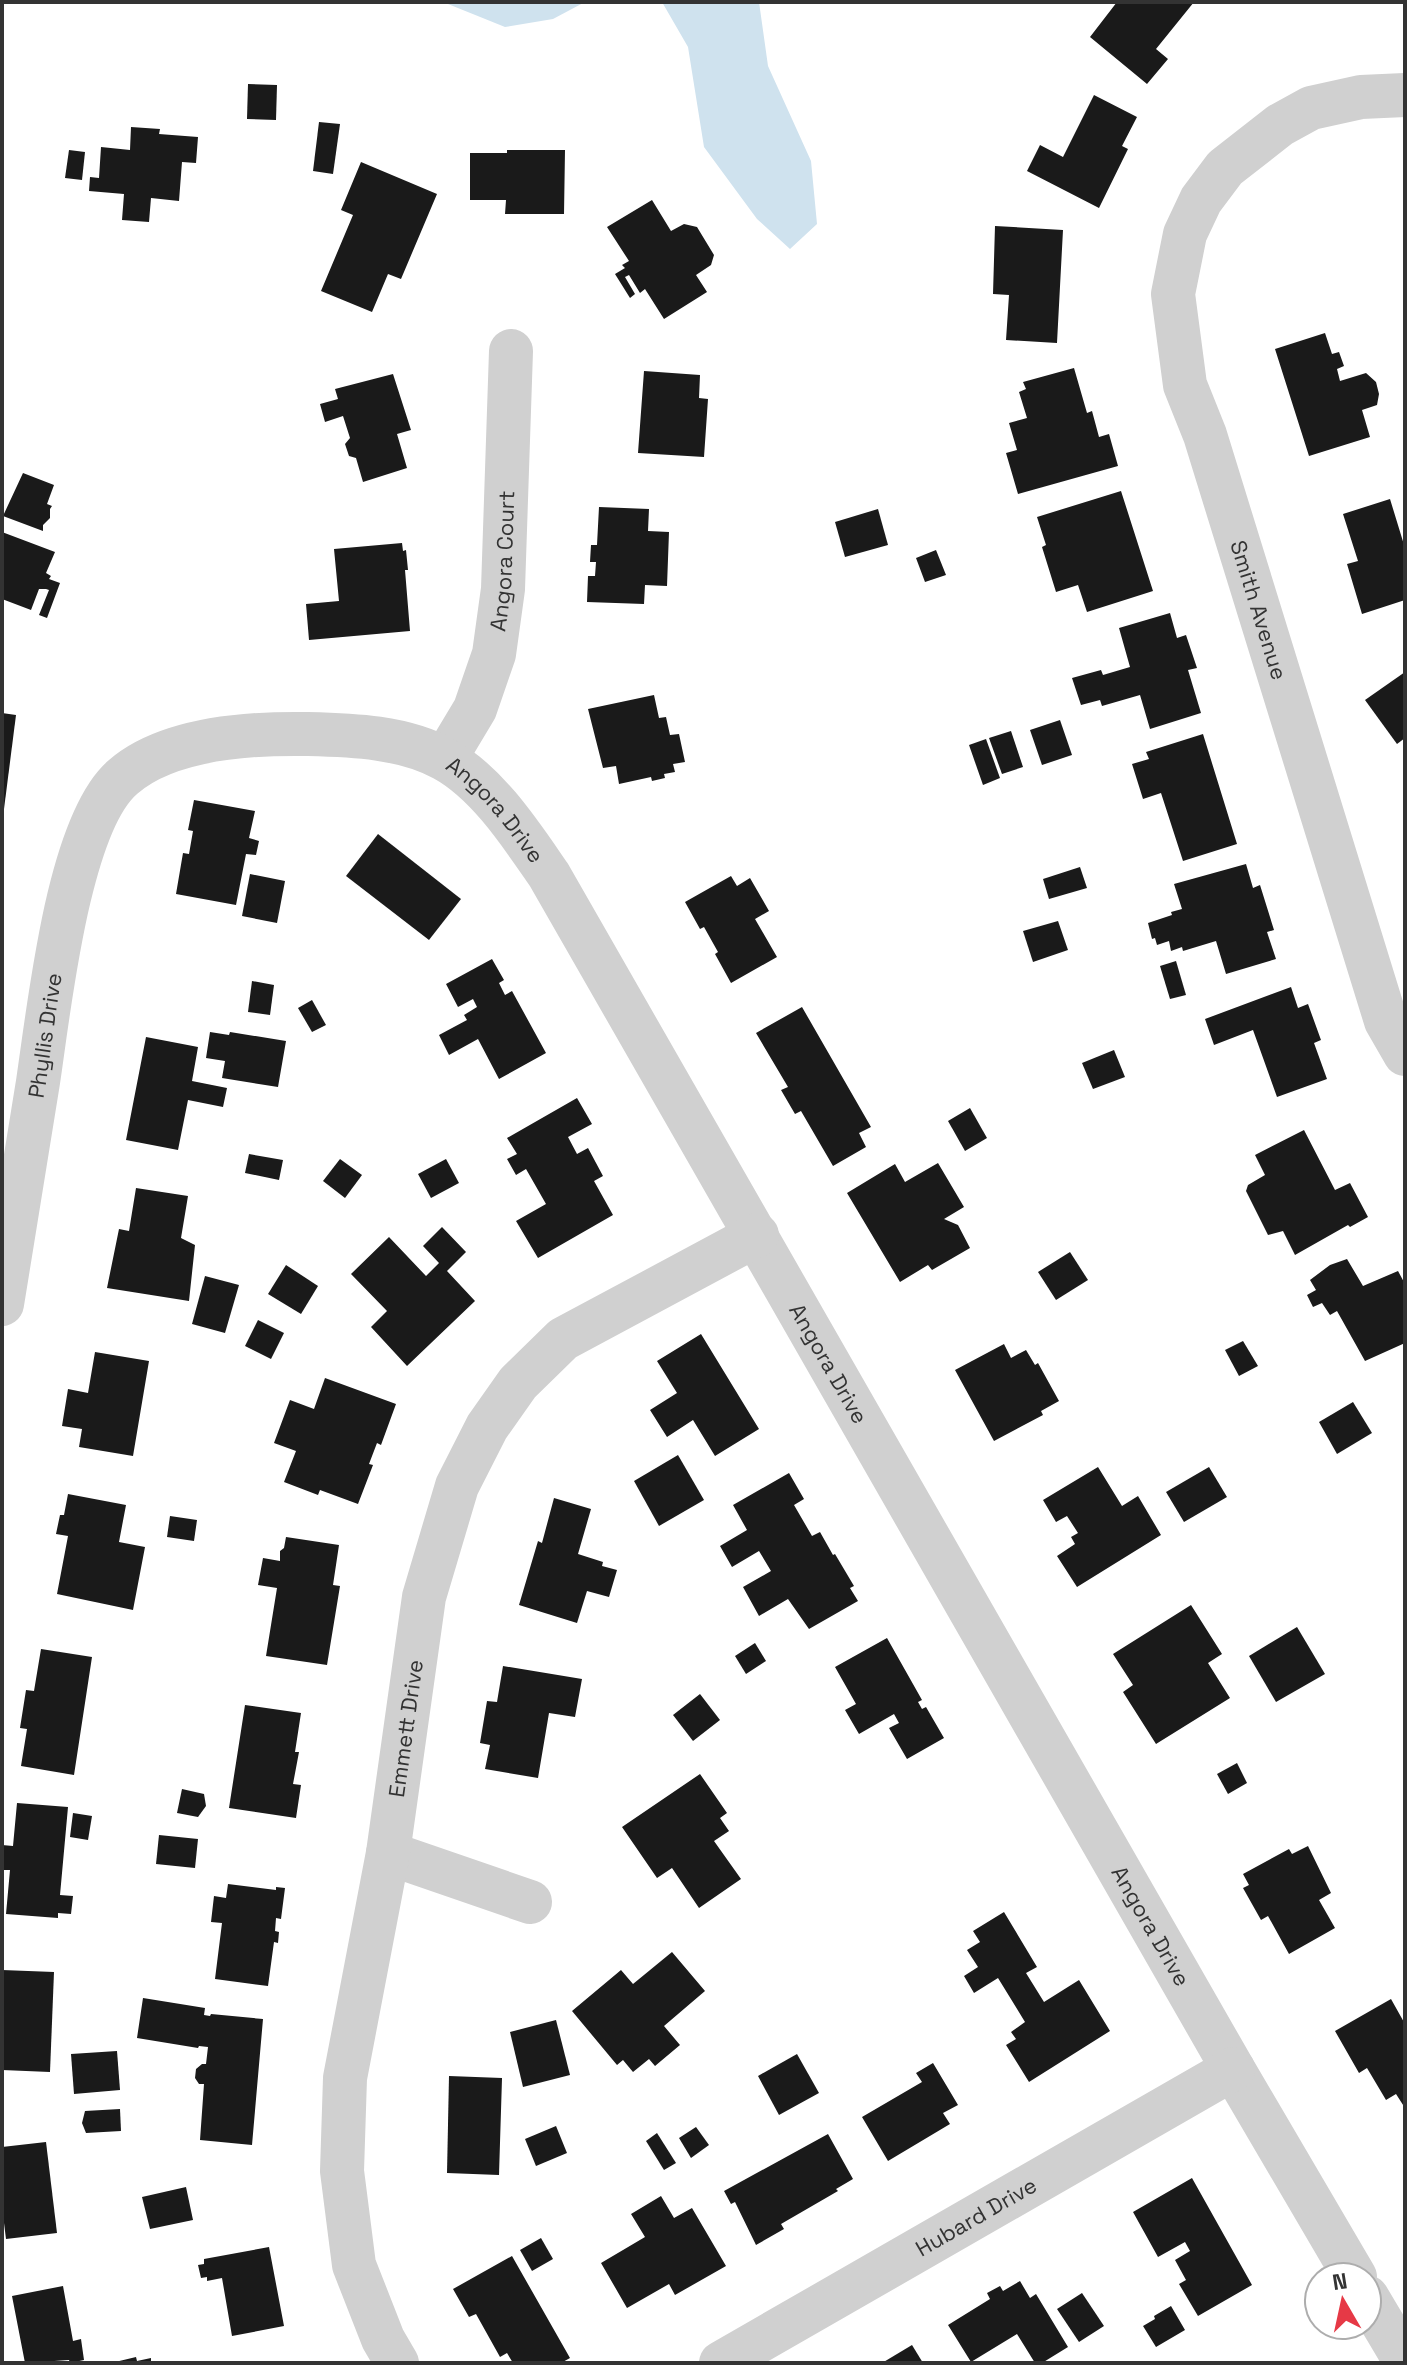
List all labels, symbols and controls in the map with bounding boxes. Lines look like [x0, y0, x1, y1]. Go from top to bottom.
street label: Angora Court [483, 490, 520, 633]
street label: Smith Avenue [1224, 537, 1294, 683]
street label: Angora Drive [441, 750, 550, 868]
street label: Phyllis Drive [22, 971, 68, 1100]
street label: Angora Drive [783, 1298, 874, 1429]
street label: Emmett Drive [382, 1658, 429, 1799]
street label: Angora Drive [1105, 1861, 1196, 1991]
street label: Hubard Drive [910, 2171, 1042, 2262]
north arrow [1303, 2261, 1383, 2341]
text: N [1330, 2266, 1349, 2296]

